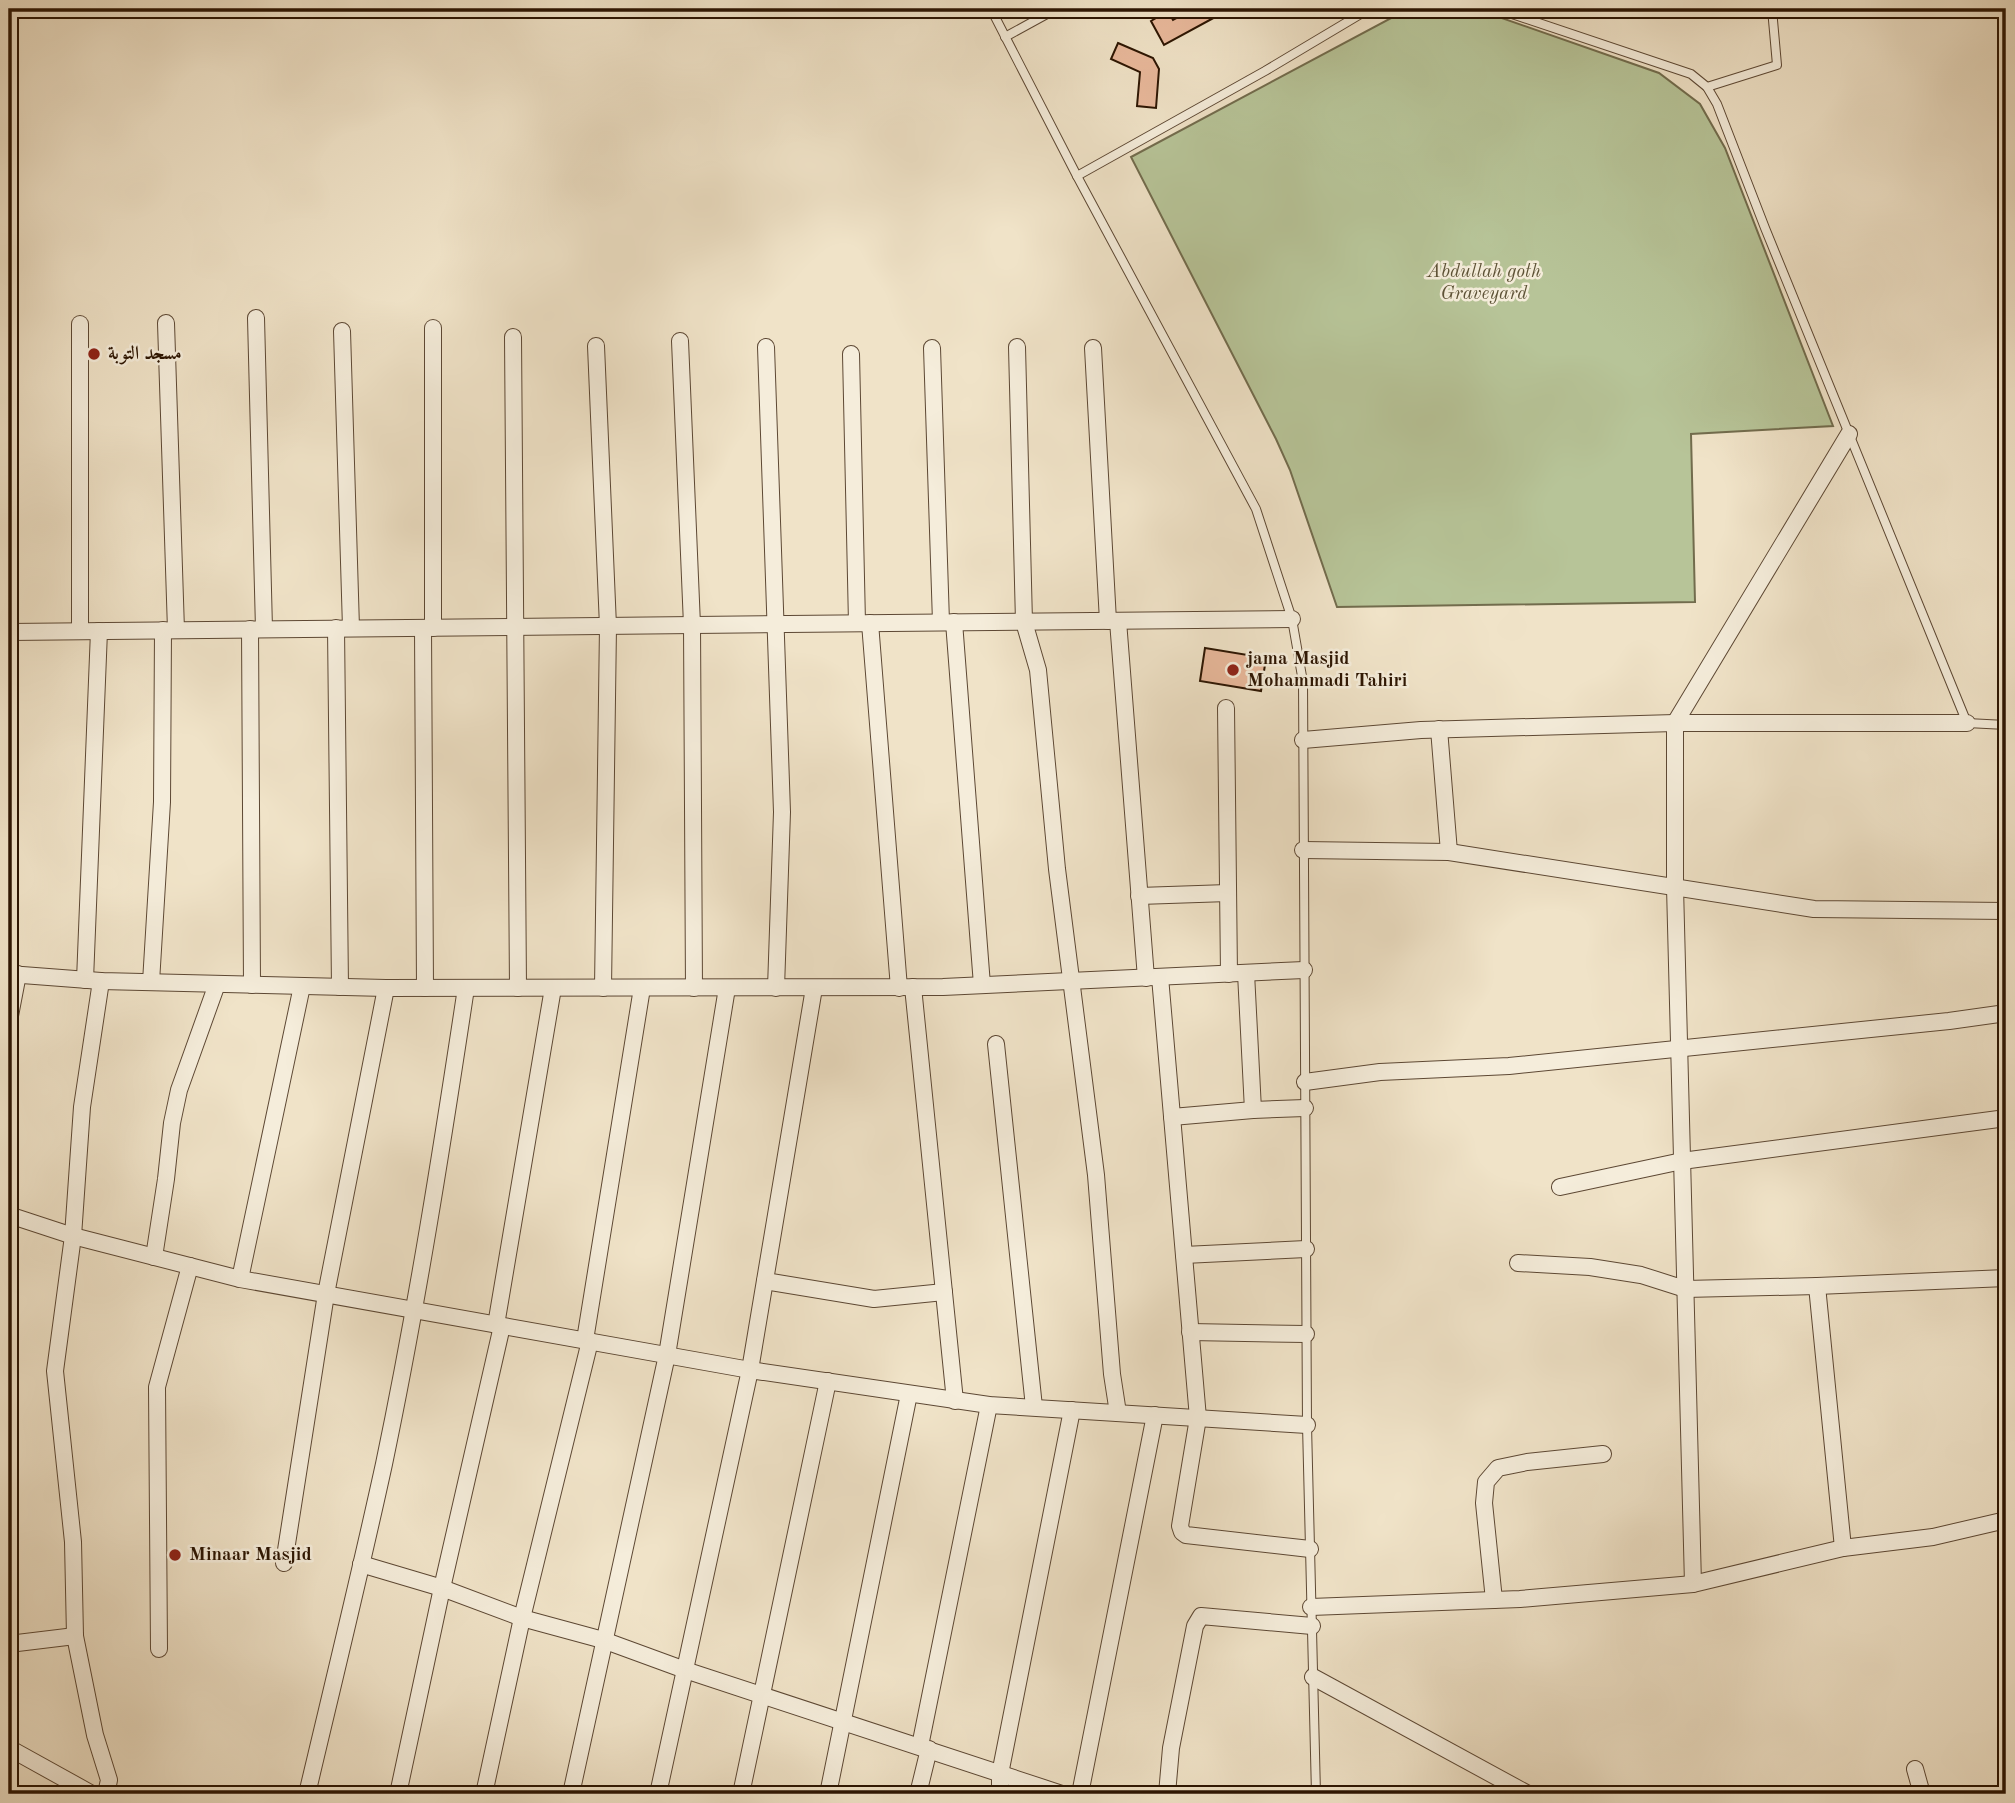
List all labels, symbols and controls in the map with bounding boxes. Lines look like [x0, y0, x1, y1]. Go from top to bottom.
park label: Abdullah goth Graveyard [1426, 263, 1541, 304]
place label: مسجد التوبة [108, 344, 182, 365]
marker: مسجد التوبة [86, 346, 102, 362]
place label: jama Masjid Mohammadi Tahiri [1246, 650, 1408, 691]
marker: jama Masjid Mohammadi Tahiri [1225, 662, 1241, 678]
place label: Minaar Masjid [189, 1546, 312, 1565]
marker: Minaar Masjid [167, 1547, 183, 1563]

